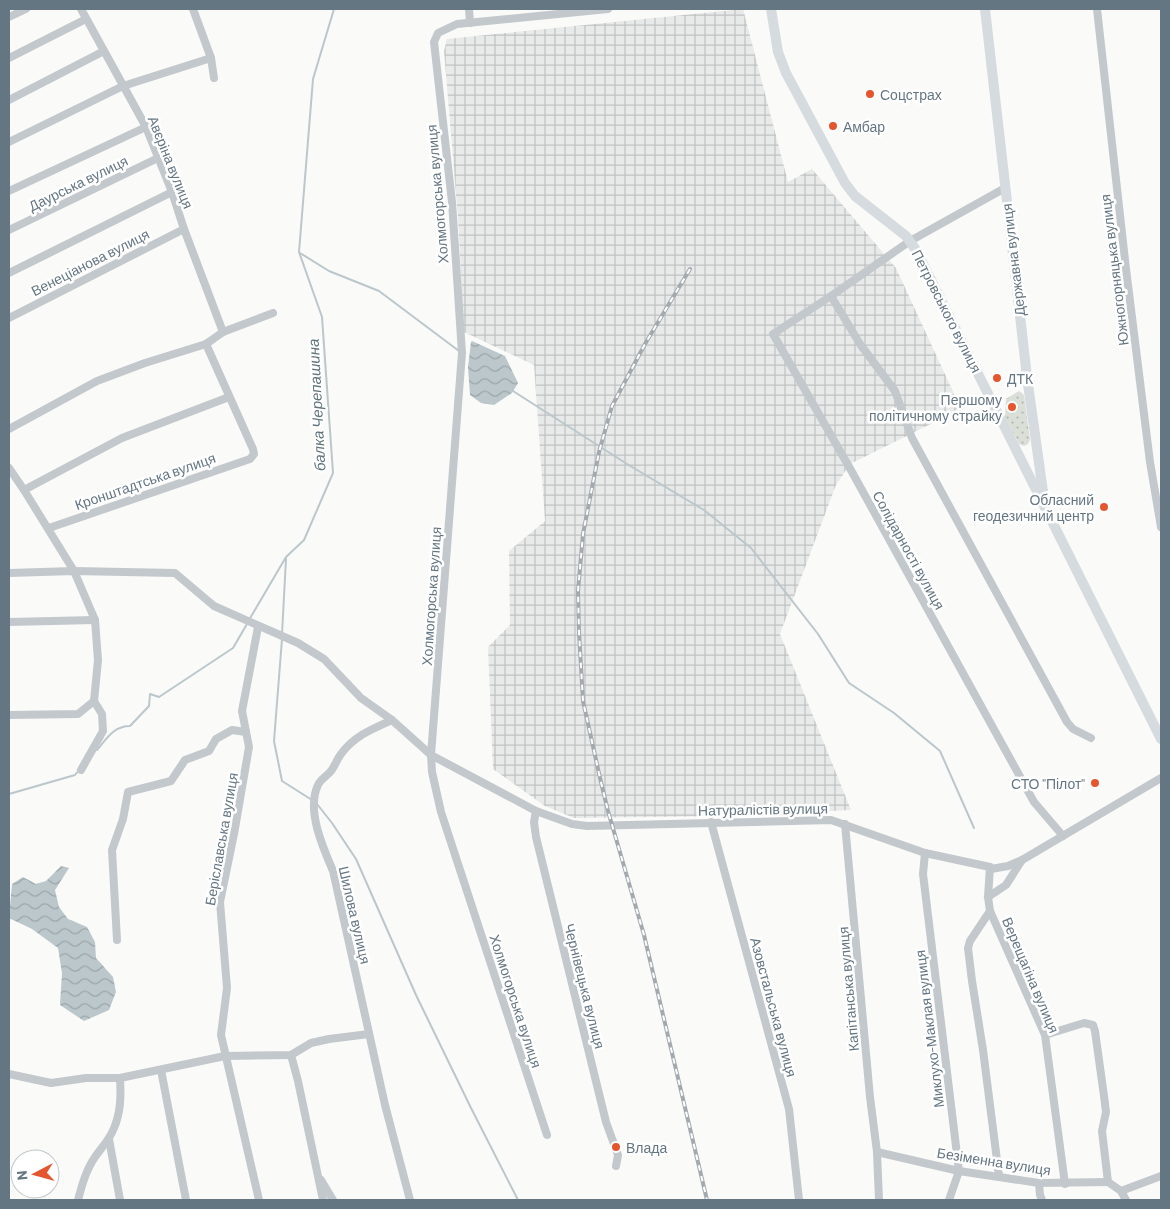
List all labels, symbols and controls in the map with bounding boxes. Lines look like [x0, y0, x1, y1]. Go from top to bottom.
place label: Соцстрах [880, 86, 942, 103]
marker: Соцстрах [864, 88, 876, 100]
street label: Авєріна вулиця [145, 113, 197, 211]
place label: Амбар [843, 118, 885, 135]
marker: Амбар [827, 120, 839, 132]
street label: Холмогорська вулиця [422, 124, 452, 264]
street label: Даурська вулиця [26, 152, 130, 214]
street label: Южногорняцька вулиця [1096, 193, 1132, 347]
street label: Державна вулиця [998, 203, 1028, 317]
street label: Венеціанова вулиця [28, 225, 152, 299]
street label: Петровського вулиця [909, 247, 985, 375]
water label: балка Черепашина [304, 338, 328, 472]
place label: ДТК [1007, 370, 1034, 387]
marker: ДТК [991, 372, 1003, 384]
place label: Першому політичному страйку [869, 391, 1002, 424]
marker: Першому політичному страйку [1006, 401, 1018, 413]
street label: Кронштадтська вулиця [72, 449, 218, 513]
street label: Солідарності вулиця [869, 488, 949, 612]
place label: Обласний геодезичний центр [973, 491, 1094, 524]
marker: Обласний геодезичний центр [1098, 501, 1110, 513]
street label: Холмогорська вулиця [418, 526, 444, 666]
street label: Беріславська вулиця [201, 771, 241, 907]
place label: СТО "Пілот" [1011, 775, 1085, 792]
marker: СТО "Пілот" [1089, 777, 1101, 789]
street label: Натуралістів вулиця [698, 799, 828, 819]
street label: Шилова вулиця [335, 864, 375, 966]
street label: Верещагіна вулиця [999, 915, 1063, 1035]
street label: Чернівецька вулиця [561, 922, 609, 1050]
street label: Капітанська вулиця [834, 926, 862, 1052]
street label: Холмогорська вулиця [486, 932, 546, 1070]
street label: Азовстальська вулиця [747, 935, 801, 1079]
street label: Миклухо-Маклая вулиця [911, 949, 947, 1109]
place label: Влада [626, 1139, 667, 1156]
marker: Влада [610, 1141, 622, 1153]
street label: Безіменна вулиця [936, 1144, 1052, 1178]
north arrow [10, 1149, 60, 1199]
text: N [13, 1170, 31, 1181]

